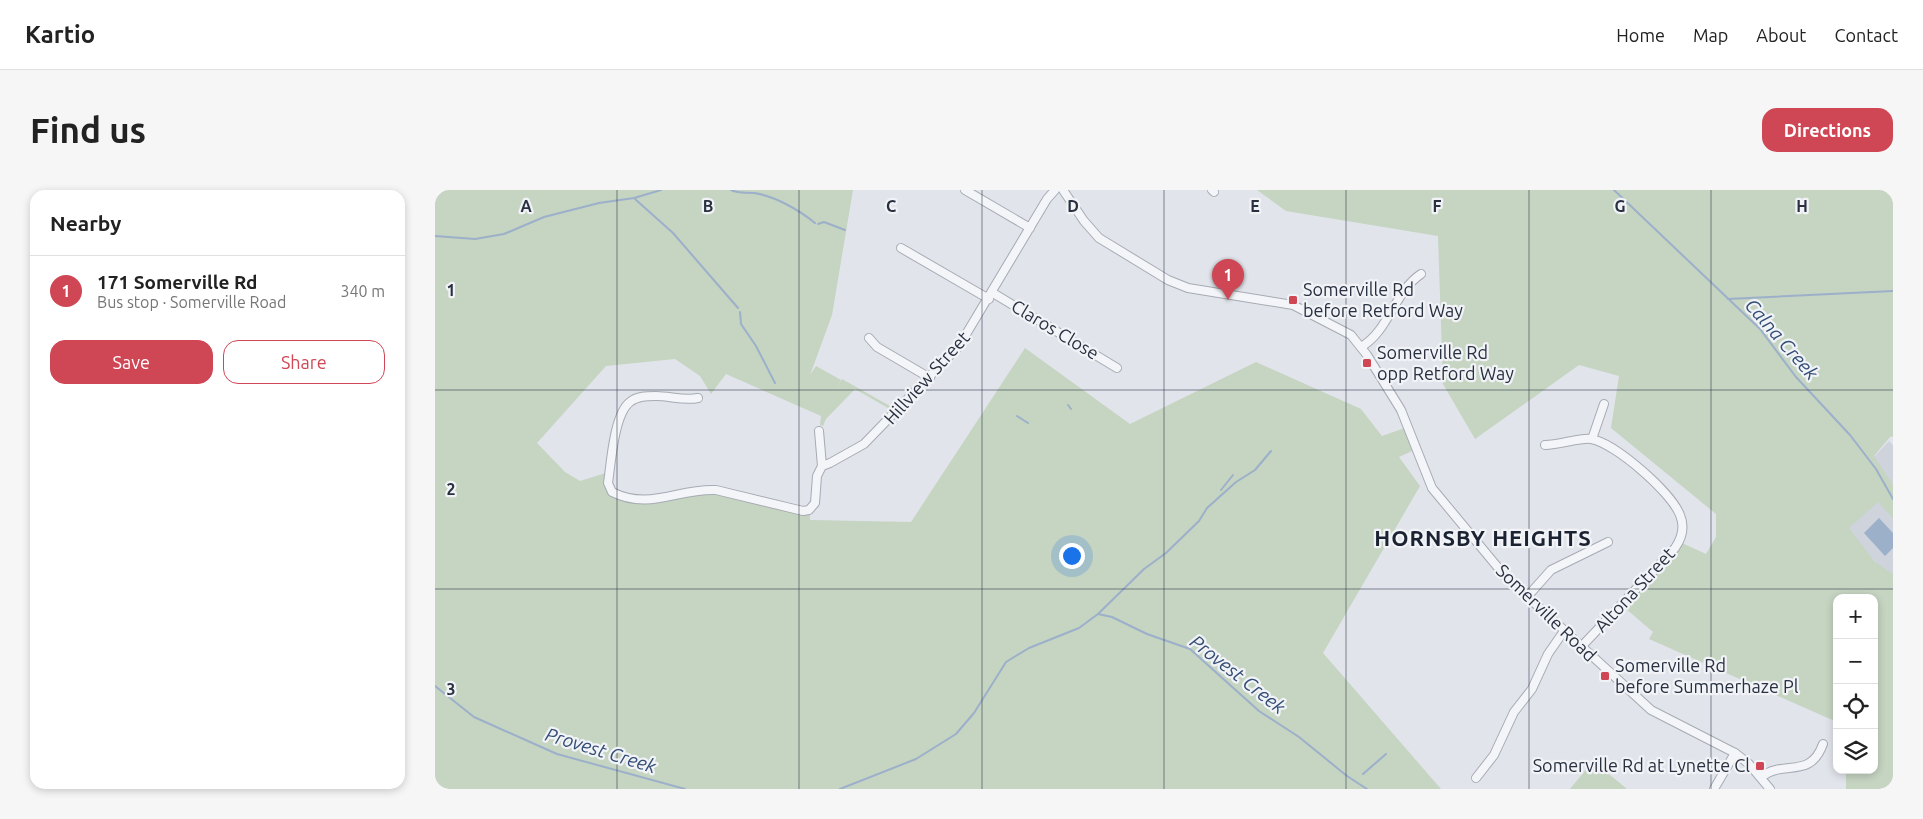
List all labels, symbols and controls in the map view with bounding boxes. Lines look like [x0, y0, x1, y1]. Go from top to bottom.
text: Kartio [25, 21, 95, 48]
text: Home [1616, 25, 1665, 45]
text: Map [1693, 25, 1728, 45]
text: About [1756, 25, 1806, 45]
text: Contact [1834, 25, 1898, 45]
button: Directions [1762, 108, 1893, 152]
text: Find us [30, 110, 146, 150]
text: A [520, 197, 532, 215]
text: B [703, 197, 713, 215]
text: C [886, 197, 896, 215]
text: D [1067, 197, 1079, 215]
text: E [1250, 197, 1260, 215]
text: F [1433, 197, 1442, 215]
text: G [1614, 197, 1626, 215]
text: H [1796, 197, 1808, 215]
text: Nearby [50, 211, 121, 235]
pin: 1 [1212, 259, 1244, 300]
text: 171 Somerville Rd [97, 271, 257, 293]
place label: Somerville Rd before Retford Way [1303, 279, 1463, 320]
text: 1 [446, 281, 456, 299]
text: 1 [61, 282, 71, 300]
text: 340 m [340, 282, 385, 300]
text: Bus stop · Somerville Road [97, 293, 286, 311]
marker: Somerville Rd before Retford Way [1287, 294, 1299, 306]
water label: Calna Creek [1741, 294, 1823, 384]
street label: Claros Close [1008, 295, 1103, 363]
street label: Hillview Street [879, 327, 973, 428]
button: Save [50, 340, 213, 384]
button: Share [223, 340, 385, 384]
place label: Somerville Rd opp Retford Way [1377, 342, 1514, 383]
marker: Somerville Rd opp Retford Way [1361, 357, 1373, 369]
text: 2 [446, 480, 456, 498]
district label: HORNSBY HEIGHTS [1374, 525, 1592, 550]
your location [1059, 543, 1085, 569]
street label: Altona Street [1590, 543, 1678, 636]
street label: Somerville Road [1493, 560, 1601, 665]
map controls [1833, 594, 1878, 774]
button: + [1833, 594, 1878, 639]
water label: Provest Creek [1186, 630, 1290, 718]
button: − [1833, 639, 1878, 684]
place label: Somerville Rd before Summerhaze Pl [1615, 655, 1799, 696]
marker: Somerville Rd before Summerhaze Pl [1599, 670, 1611, 682]
text: 3 [446, 680, 456, 698]
button: locate [1833, 684, 1878, 729]
water label: Provest Creek [543, 723, 659, 777]
button: layers [1833, 729, 1878, 774]
place label: Somerville Rd at Lynette Cl [1533, 755, 1750, 775]
marker: Somerville Rd at Lynette Cl [1754, 760, 1766, 772]

